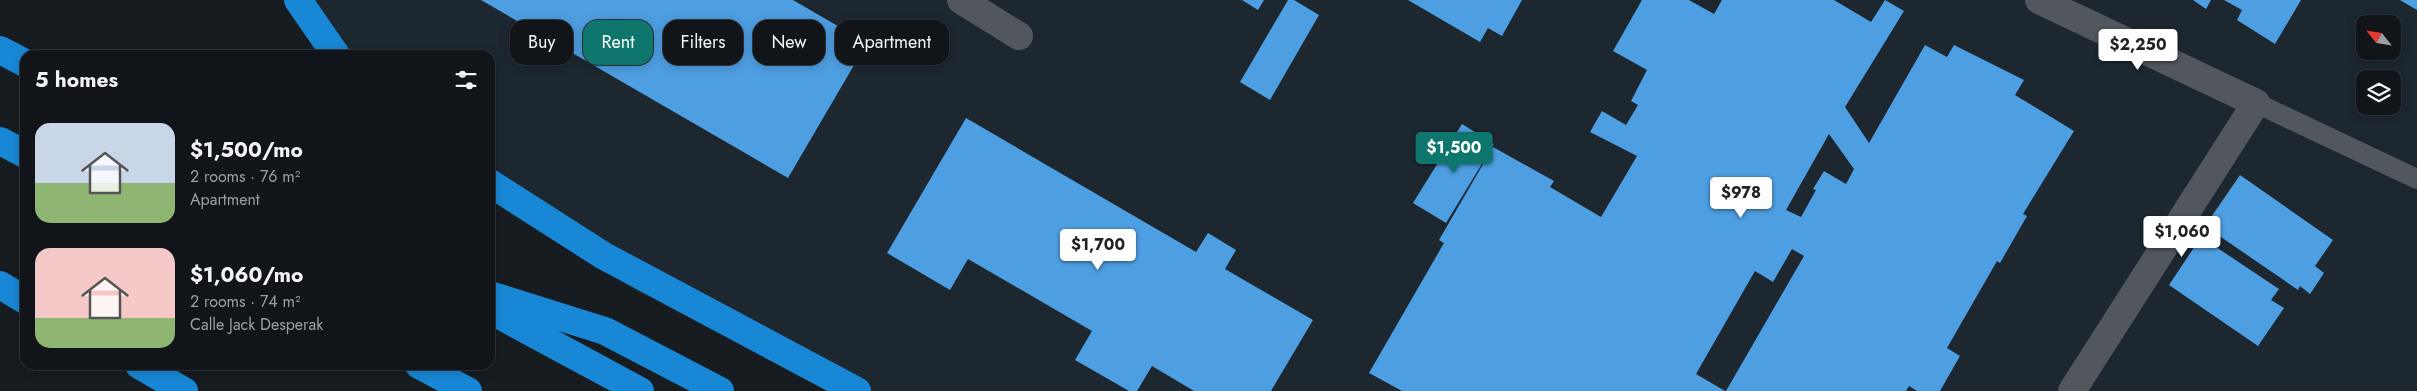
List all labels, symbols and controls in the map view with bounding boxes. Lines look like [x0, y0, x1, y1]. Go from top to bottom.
north arrow [2356, 15, 2401, 60]
map controls [2356, 15, 2401, 115]
chip: Buy [510, 20, 573, 65]
chip: Rent [583, 20, 653, 65]
chip: Filters [663, 20, 743, 65]
chip: New [753, 20, 825, 65]
chip: Apartment [835, 20, 949, 65]
pin: $2,250 [2097, 28, 2179, 71]
text: $2,250 [2109, 33, 2167, 56]
text: 5 homes [35, 65, 118, 95]
icon: filters [452, 66, 480, 94]
button: layers [2356, 70, 2401, 115]
pin: $1,500 [1413, 132, 1495, 174]
text: $1,500/mo [190, 135, 303, 165]
text: $1,500 [1427, 136, 1481, 159]
icon: home [75, 143, 135, 203]
text: 2 rooms · 76 m² [190, 165, 300, 188]
pin: $978 [1711, 176, 1771, 219]
text: $978 [1721, 181, 1761, 204]
text: Apartment [190, 188, 260, 211]
pin: $1,060 [2141, 216, 2223, 258]
text: $1,060 [2154, 220, 2210, 243]
pin: $1,700 [1057, 228, 1139, 271]
text: $1,700 [1071, 233, 1125, 256]
text: $1,060/mo [190, 260, 303, 290]
icon: home [75, 268, 135, 328]
text: 2 rooms · 74 m² [190, 290, 301, 313]
text: Calle Jack Desperak [190, 313, 323, 336]

